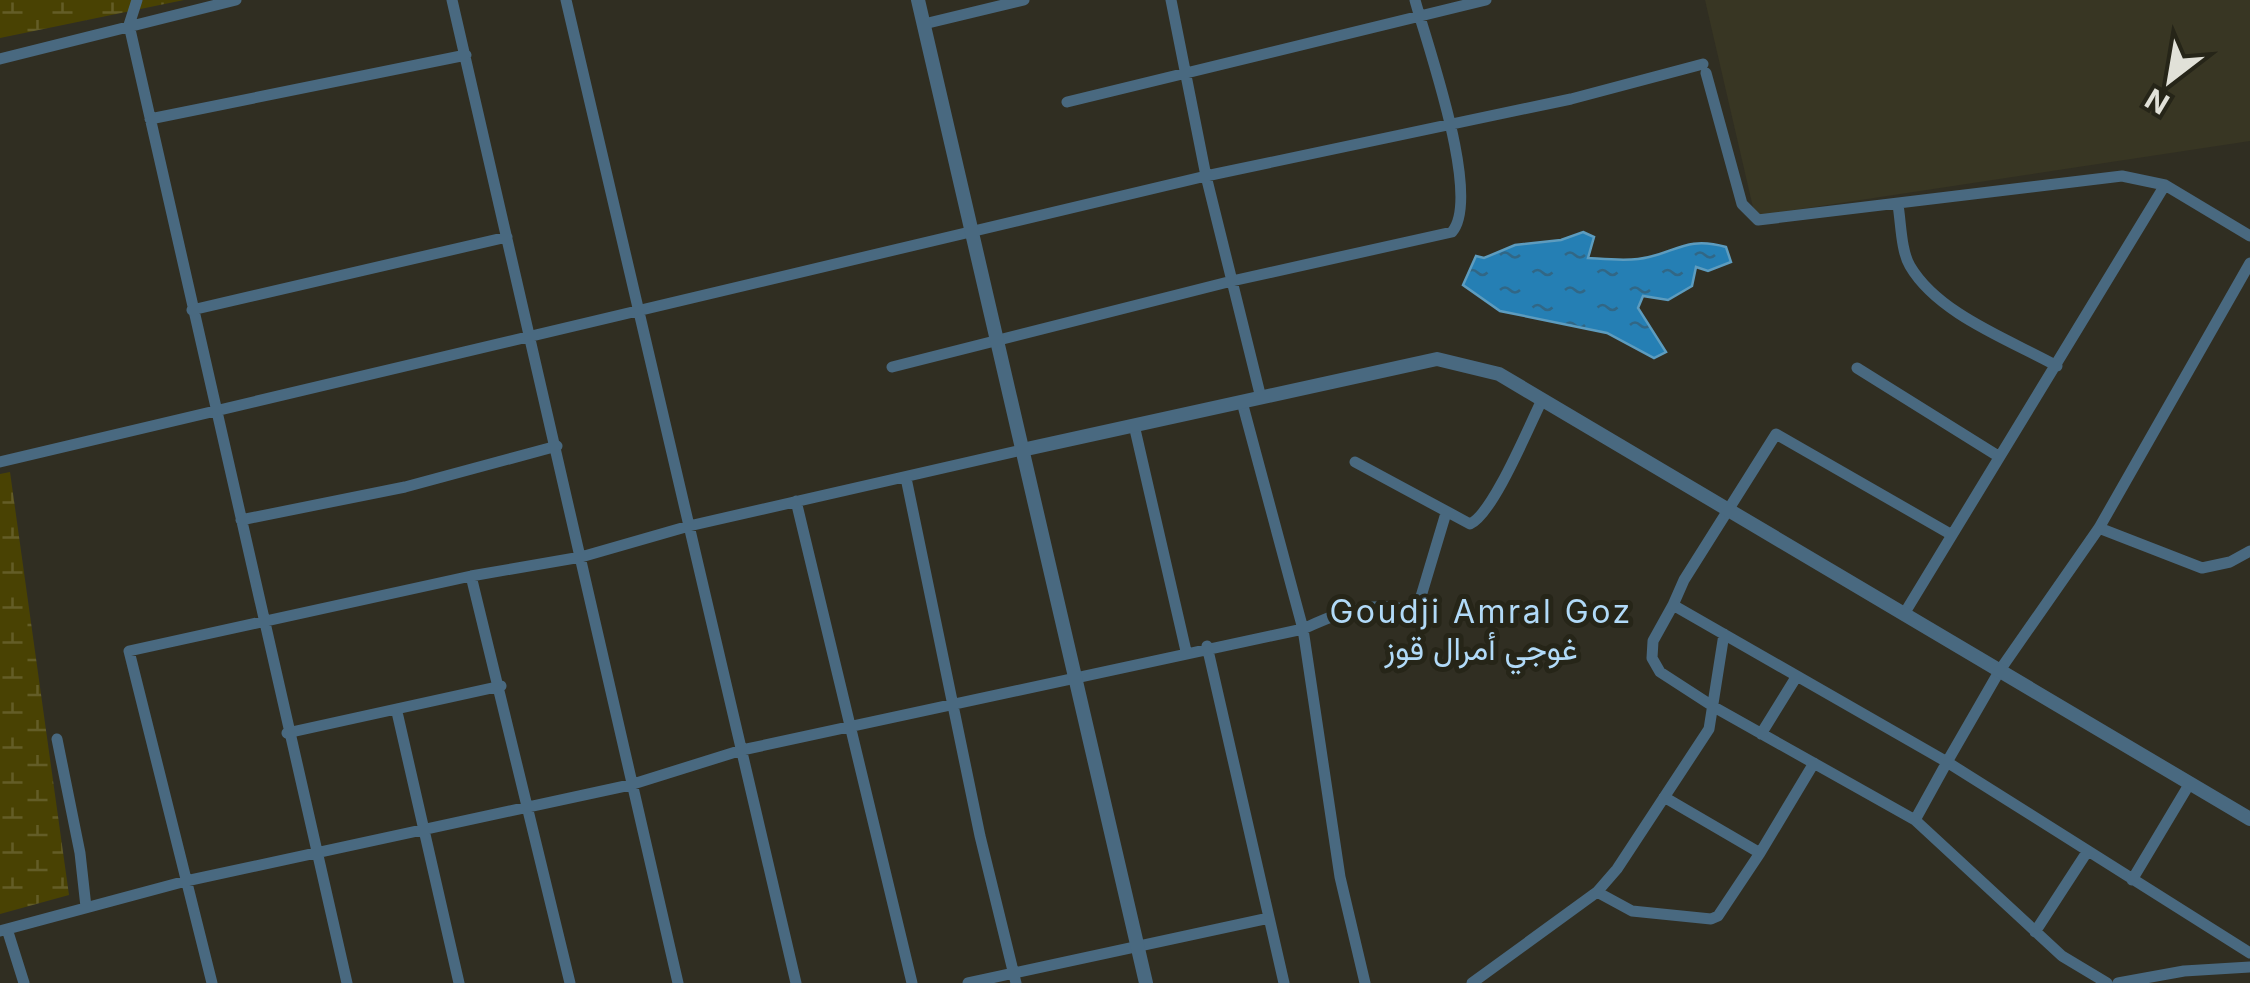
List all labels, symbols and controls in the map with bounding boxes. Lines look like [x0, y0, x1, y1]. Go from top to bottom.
north arrow [2120, 30, 2220, 130]
text: N [2139, 81, 2175, 121]
district label: Goudji Amral Goz غوجي أمرال قوز [1329, 592, 1633, 675]

